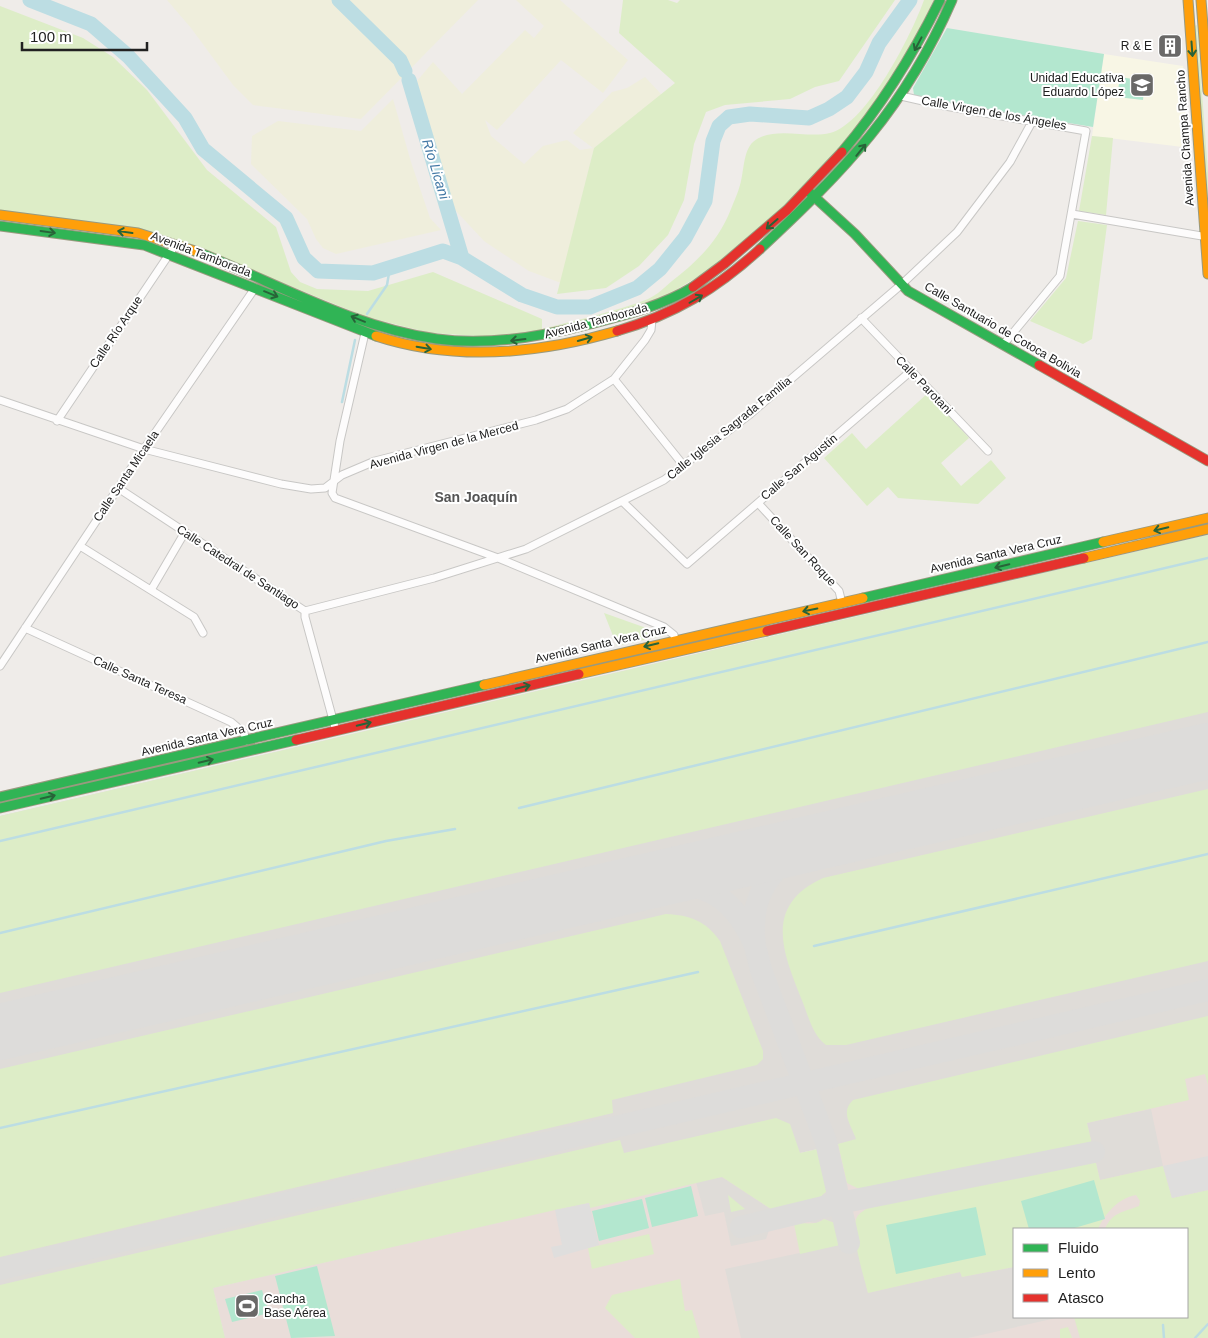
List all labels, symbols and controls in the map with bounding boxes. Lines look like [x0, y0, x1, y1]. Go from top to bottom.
scale bar [22, 20, 148, 52]
text: 100 m [30, 28, 72, 45]
building icon: R & E [1157, 33, 1183, 59]
one-way arrow [913, 36, 922, 51]
place label: R & E [1121, 39, 1152, 53]
one-way arrow [1187, 40, 1196, 56]
street label: Avenida Champa Rancho [1173, 69, 1197, 207]
place label: Unidad Educativa Eduardo López [1030, 71, 1124, 99]
school or university icon: Unidad Educativa Eduardo López [1129, 72, 1155, 98]
street label: Calle Virgen de los Ángeles [920, 92, 1068, 133]
water label: Río Licani [419, 137, 453, 202]
one-way arrow [855, 143, 866, 156]
one-way arrow [765, 218, 778, 230]
one-way arrow [117, 226, 133, 236]
one-way arrow [40, 227, 56, 237]
street label: Avenida Tamborada [149, 228, 253, 280]
street label: Calle Santuario de Cotoca Bolivia [922, 279, 1084, 381]
one-way arrow [263, 290, 278, 300]
street label: Calle Río Arque [87, 293, 145, 371]
one-way arrow [688, 294, 702, 304]
street label: Avenida Tamborada [543, 300, 649, 342]
one-way arrow [351, 314, 366, 323]
one-way arrow [576, 334, 592, 344]
one-way arrow [510, 335, 526, 345]
one-way arrow [415, 344, 431, 354]
street label: Calle Parotani [893, 353, 955, 417]
street label: Calle Iglesia Sagrada Familia [664, 373, 794, 483]
street label: Avenida Virgen de la Merced [368, 418, 520, 472]
street label: Calle Santa Micaela [90, 428, 162, 524]
street label: Calle San Agustín [758, 431, 840, 503]
district label: San Joaquín [434, 489, 518, 505]
street label: Calle San Roque [767, 513, 839, 589]
street label: Calle Catedral de Santiago [174, 522, 302, 612]
one-way arrow [1153, 525, 1169, 534]
street label: Avenida Santa Vera Cruz [929, 532, 1063, 576]
one-way arrow [995, 562, 1011, 571]
one-way arrow [802, 606, 818, 615]
street label: Avenida Santa Vera Cruz [534, 622, 668, 666]
one-way arrow [644, 641, 660, 650]
street label: Calle Santa Teresa [91, 653, 189, 707]
one-way arrow [514, 682, 530, 691]
street label: Avenida Santa Vera Cruz [140, 715, 274, 759]
one-way arrow [356, 719, 372, 728]
one-way arrow [198, 756, 214, 765]
one-way arrow [39, 792, 55, 801]
legend [1013, 1228, 1188, 1318]
text: Fluido [1058, 1239, 1099, 1256]
text: Lento [1058, 1264, 1096, 1281]
text: Atasco [1058, 1289, 1104, 1306]
place label: Cancha Base Aérea [264, 1292, 326, 1320]
sports icon: Cancha Base Aérea [234, 1293, 260, 1319]

